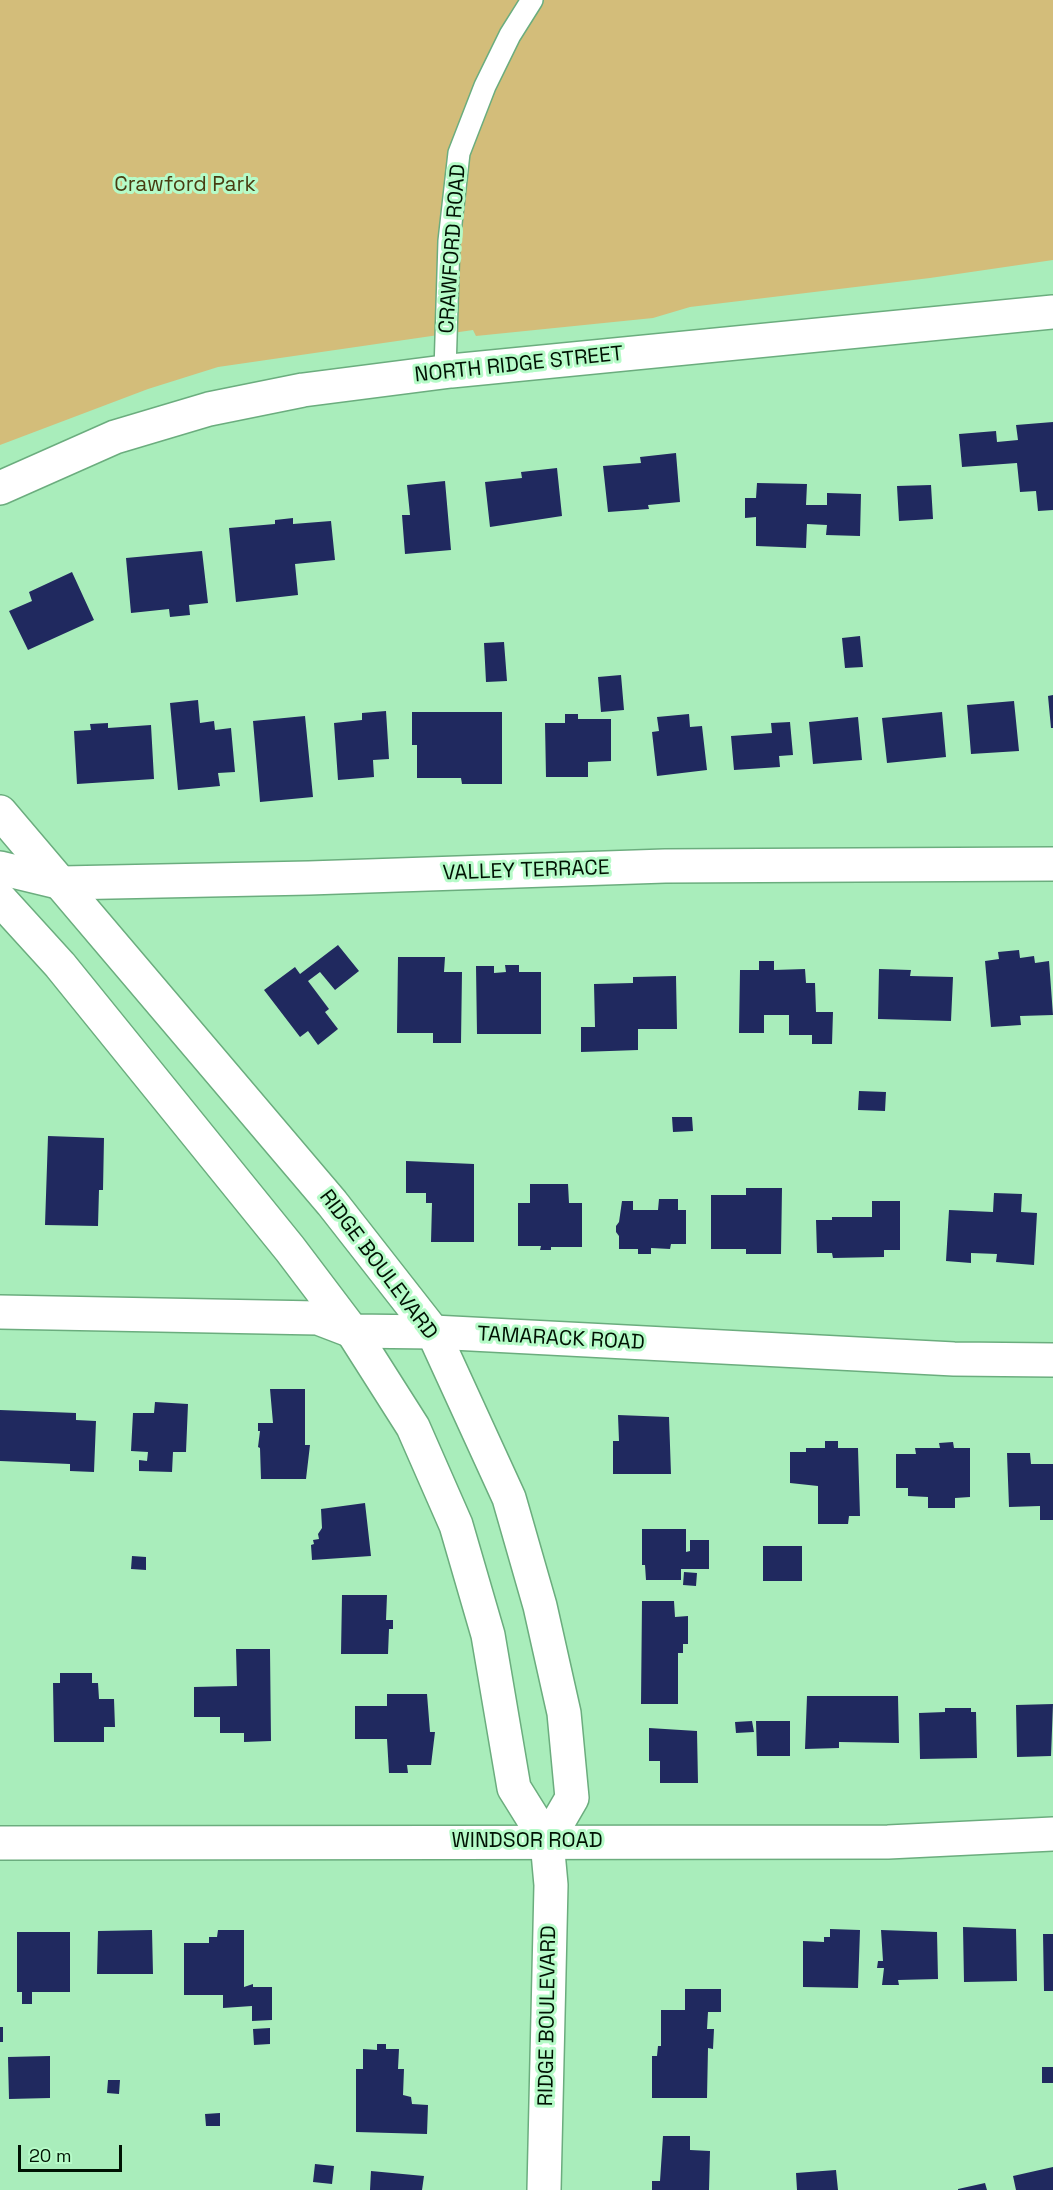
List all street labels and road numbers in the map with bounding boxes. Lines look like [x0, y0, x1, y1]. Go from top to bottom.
street label: CRAWFORD ROAD [435, 163, 471, 335]
street label: NORTH RIDGE STREET [413, 342, 625, 388]
street label: VALLEY TERRACE [442, 855, 610, 887]
street label: RIDGE BOULEVARD [314, 1185, 442, 1345]
street label: TAMARACK ROAD [477, 1322, 645, 1356]
street label: WINDSOR ROAD [451, 1828, 603, 1854]
street label: RIDGE BOULEVARD [534, 1925, 562, 2107]

